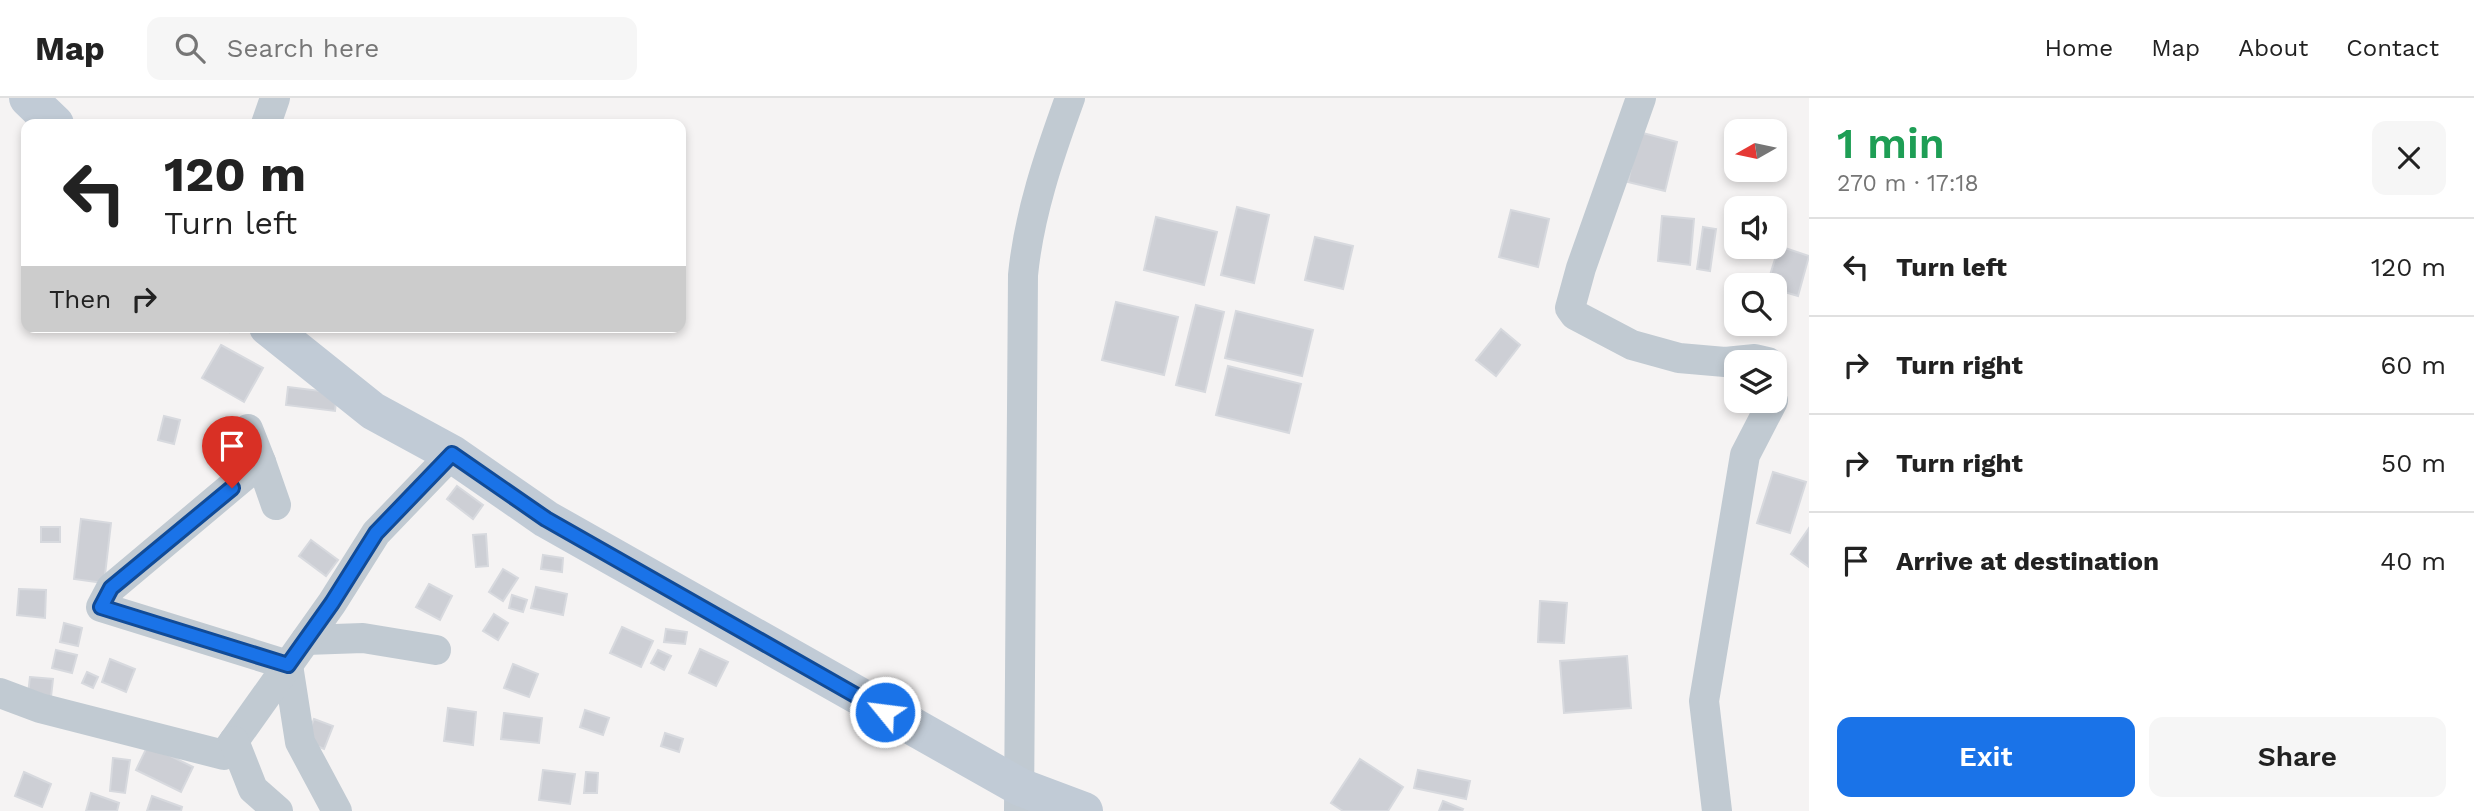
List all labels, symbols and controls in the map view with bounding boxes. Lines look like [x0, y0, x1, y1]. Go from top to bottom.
search box [147, 17, 637, 80]
text: Map [35, 29, 105, 68]
icon: search [171, 29, 209, 67]
text: Search here [227, 33, 379, 63]
text: Home [2045, 34, 2113, 62]
text: Map [2151, 34, 2200, 62]
text: About [2238, 34, 2308, 62]
text: Contact [2346, 34, 2439, 62]
north arrow [1724, 119, 1787, 182]
map controls [1724, 119, 1787, 413]
text: 1 min [1837, 119, 1945, 168]
button: close [2372, 121, 2446, 195]
text: 120 m [164, 145, 306, 203]
icon: left [49, 147, 140, 238]
text: 270 m · 17:18 [1837, 170, 1979, 197]
button: sound [1724, 196, 1787, 259]
text: Turn left [164, 204, 297, 242]
icon: left [1837, 248, 1875, 286]
text: Turn left [1896, 252, 2007, 282]
text: 120 m [2371, 252, 2446, 282]
button: search [1724, 273, 1787, 336]
icon: right [125, 280, 163, 318]
text: Then [49, 284, 111, 314]
icon: right [1837, 346, 1875, 384]
button: layers [1724, 350, 1787, 413]
text: Turn right [1896, 350, 2023, 380]
text: 60 m [2380, 350, 2446, 380]
pin [202, 416, 262, 488]
icon: arrive [213, 427, 251, 465]
icon: right [1837, 444, 1875, 482]
text: Turn right [1896, 448, 2023, 478]
text: 50 m [2381, 448, 2446, 478]
icon: arrive [1837, 542, 1875, 580]
text: Arrive at destination [1896, 546, 2159, 576]
text: 40 m [2380, 546, 2446, 576]
position arrow [848, 675, 922, 749]
button: Exit [1837, 717, 2135, 797]
button: Share [2149, 717, 2446, 797]

